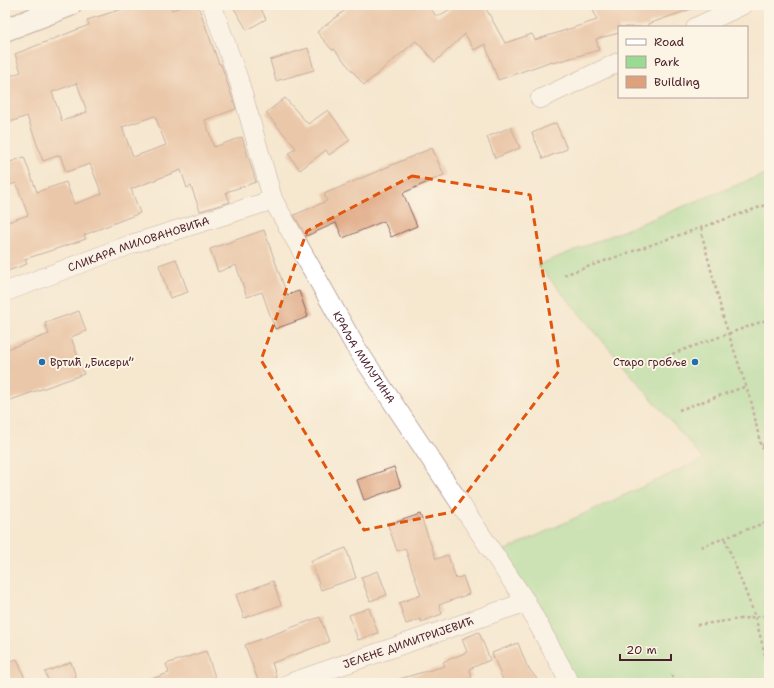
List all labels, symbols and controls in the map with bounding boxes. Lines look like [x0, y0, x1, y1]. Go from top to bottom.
legend [618, 26, 748, 98]
text: Road [654, 34, 685, 50]
text: Park [654, 54, 680, 70]
text: Building [654, 74, 700, 90]
street label: СЛИКАРА МИЛОВАНОВИЋА [65, 213, 211, 275]
street label: КРАЉА МИЛУТИНА [329, 308, 399, 406]
place label: Вртић „Бисери” [50, 355, 134, 370]
place label: Старо гробље [613, 355, 687, 370]
marker: Вртић „Бисери” [37, 357, 47, 367]
marker: Старо гробље [690, 357, 700, 367]
street label: ЈЕЛЕНЕ ДИМИТРИЈЕВИЋ [341, 613, 476, 672]
scale bar [620, 636, 671, 662]
text: 20 m [626, 642, 657, 658]

